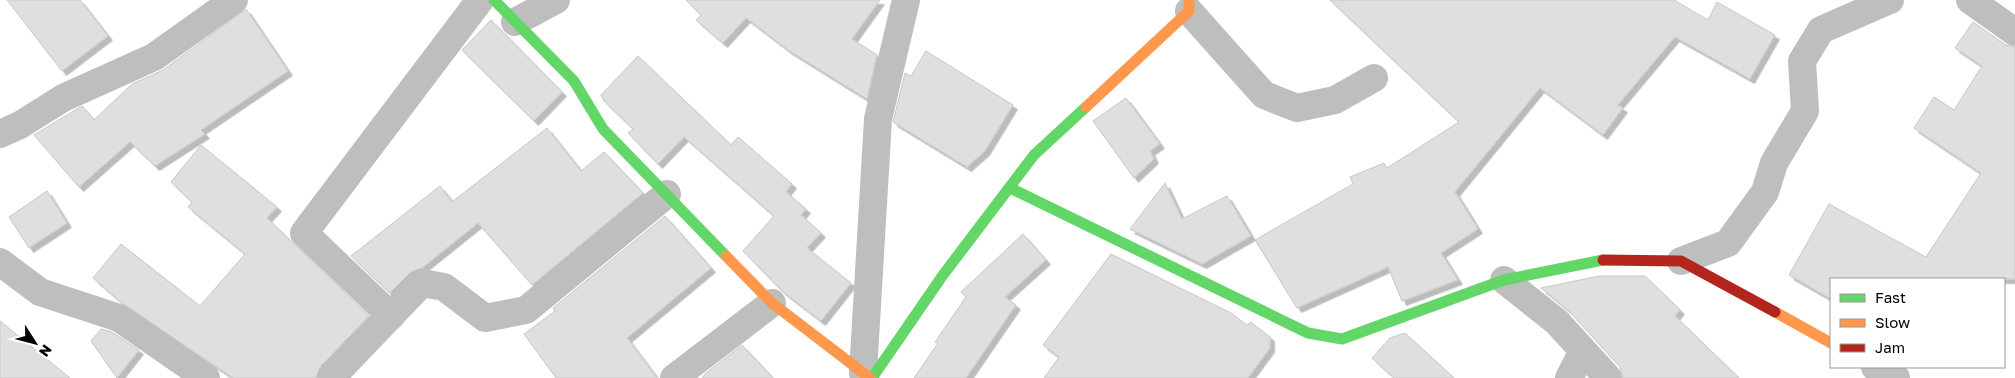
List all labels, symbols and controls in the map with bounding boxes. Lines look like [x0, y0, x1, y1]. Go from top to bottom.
legend [1830, 278, 2005, 368]
text: Fast [1875, 288, 1906, 306]
text: Slow [1875, 313, 1910, 331]
north arrow [10, 318, 60, 368]
text: Jam [1875, 338, 1905, 356]
text: N [36, 342, 56, 360]

